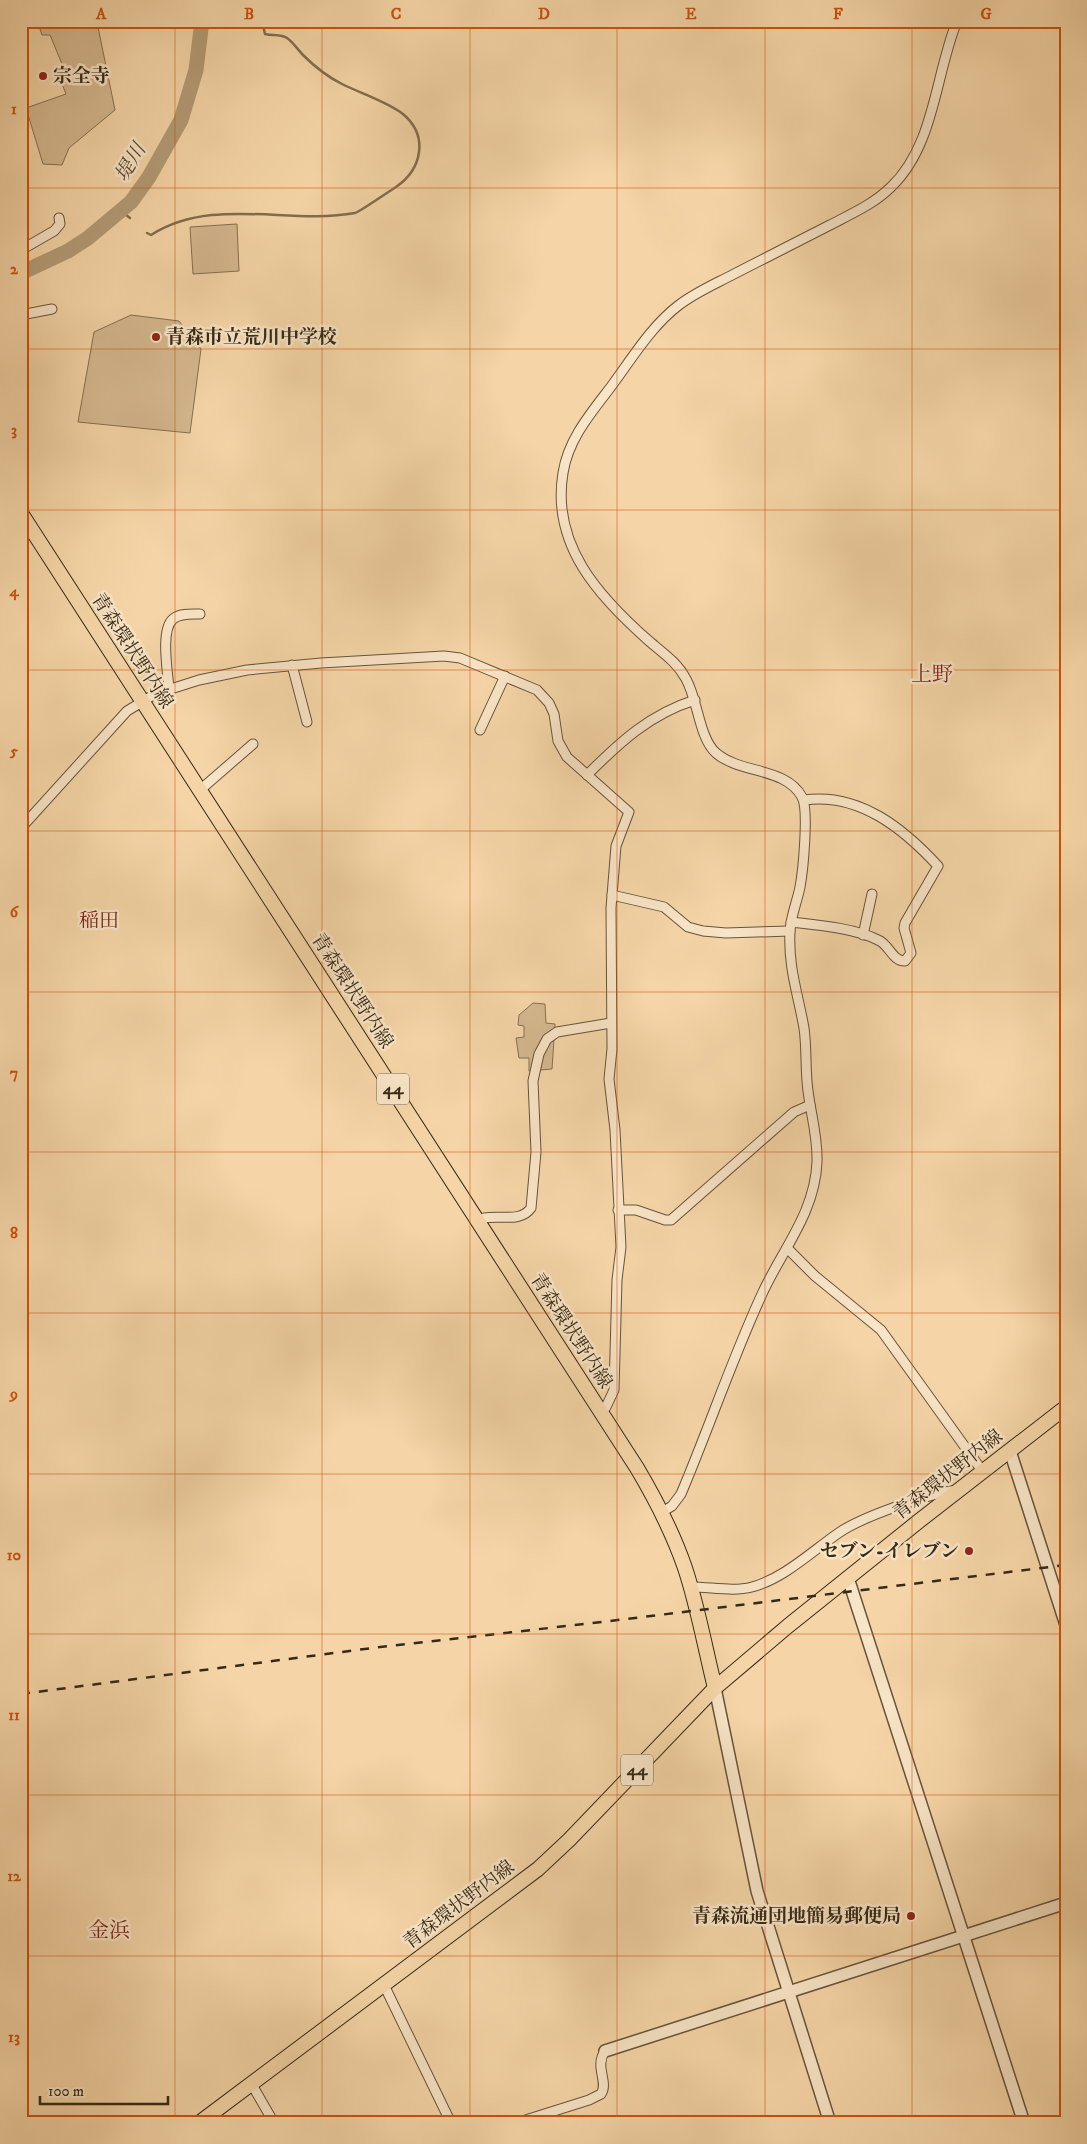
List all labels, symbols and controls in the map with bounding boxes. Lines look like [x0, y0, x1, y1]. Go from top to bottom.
text: A [95, 4, 107, 24]
text: B [244, 4, 254, 24]
text: C [391, 4, 401, 24]
text: D [538, 4, 550, 24]
text: E [685, 4, 697, 24]
text: F [833, 4, 843, 24]
text: G [980, 4, 992, 24]
place label: 宗全寺 [53, 65, 110, 88]
marker: 宗全寺 [37, 70, 49, 82]
text: 1 [11, 99, 17, 119]
water label: 堤川 [110, 138, 153, 187]
text: 2 [10, 259, 19, 279]
place label: 青森市立荒川中学校 [166, 326, 337, 349]
marker: 青森市立荒川中学校 [150, 331, 162, 343]
text: 3 [11, 420, 17, 440]
text: 4 [8, 581, 19, 601]
street label: 青森環状野内線 [86, 589, 178, 713]
district label: 上野 [911, 662, 953, 688]
text: 5 [9, 741, 18, 761]
text: 6 [10, 902, 20, 922]
district label: 稲田 [79, 909, 119, 934]
street label: 青森環状野内線 [306, 929, 398, 1053]
text: 7 [10, 1063, 18, 1083]
road number: 44 [377, 1074, 409, 1104]
text: 8 [10, 1223, 18, 1243]
street label: 青森環状野内線 [525, 1269, 617, 1393]
text: 9 [9, 1384, 18, 1404]
street label: 青森環状野内線 [889, 1425, 1007, 1525]
place label: セブン-イレブン [820, 1540, 959, 1563]
text: 10 [7, 1545, 22, 1565]
marker: セブン-イレブン [963, 1545, 975, 1557]
text: 11 [8, 1705, 20, 1725]
road number: 44 [621, 1754, 653, 1786]
street label: 青森環状野内線 [399, 1856, 519, 1954]
text: 12 [7, 1866, 22, 1886]
place label: 青森流通団地簡易郵便局 [692, 1905, 901, 1928]
marker: 青森流通団地簡易郵便局 [905, 1910, 917, 1922]
district label: 金浜 [88, 1918, 130, 1944]
text: 13 [8, 2027, 20, 2047]
scale bar [40, 2074, 168, 2106]
text: 100 m [48, 2082, 84, 2101]

